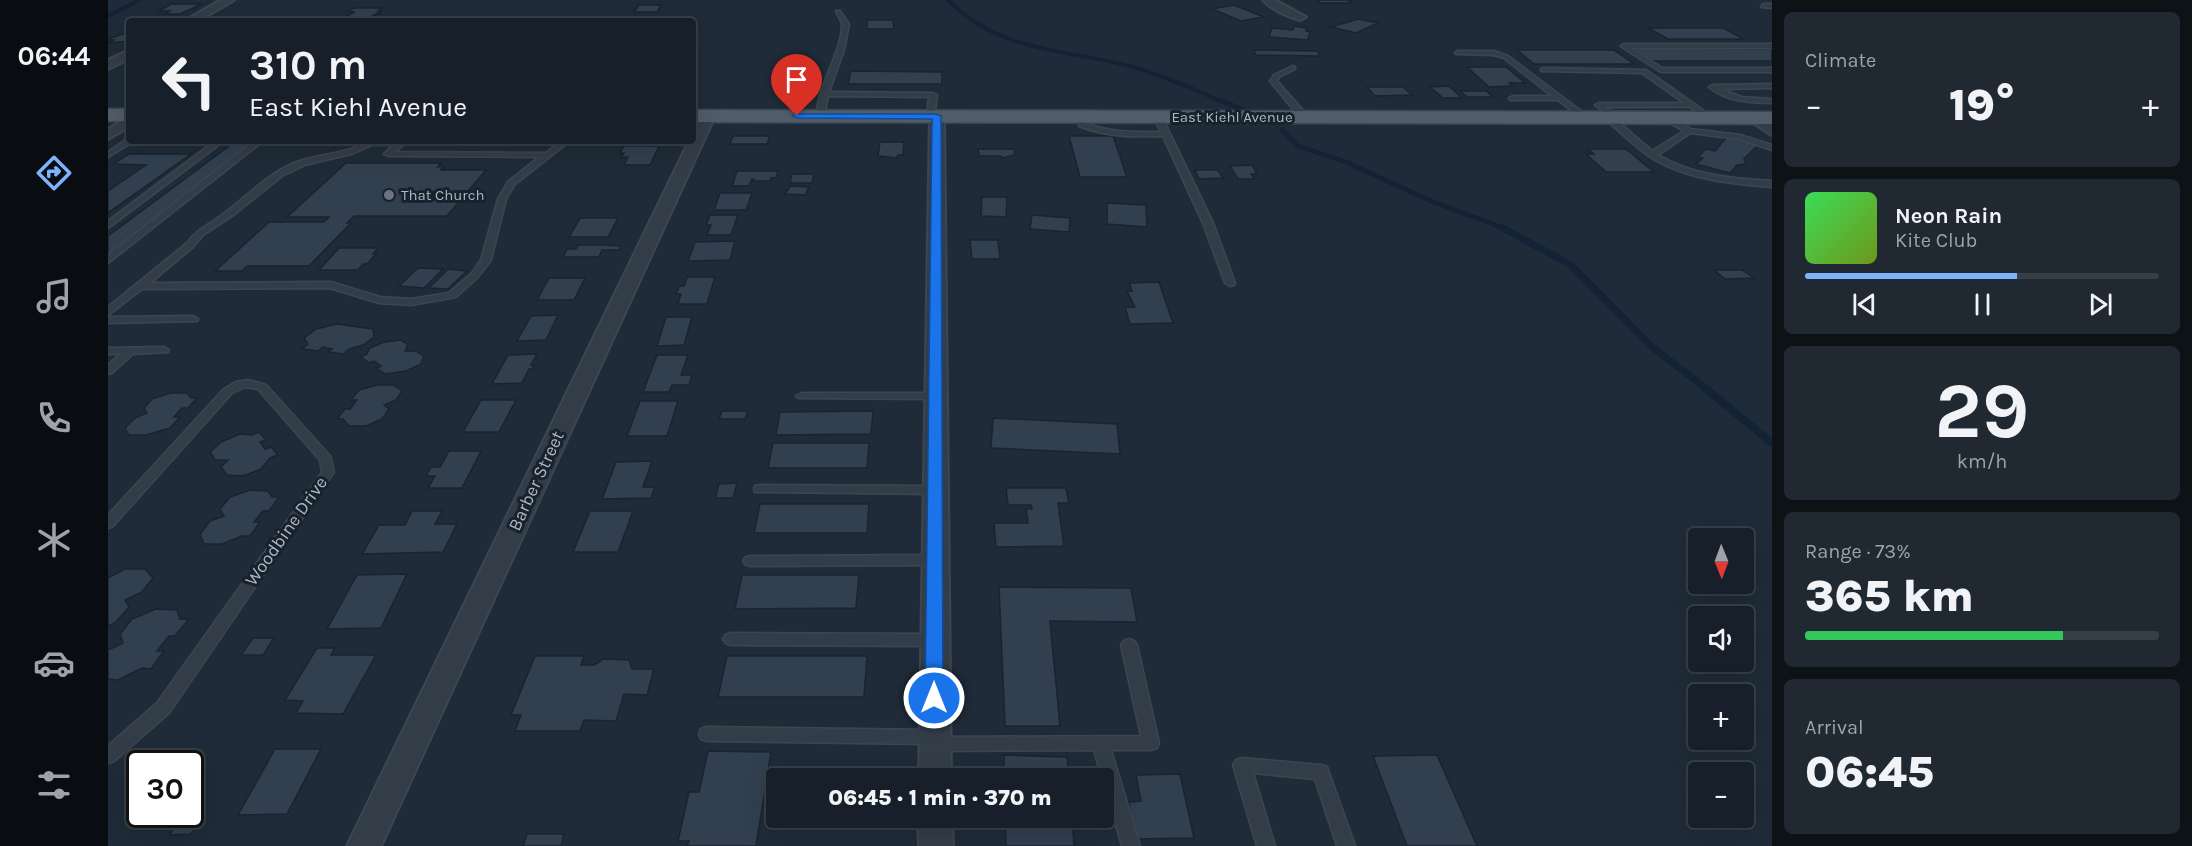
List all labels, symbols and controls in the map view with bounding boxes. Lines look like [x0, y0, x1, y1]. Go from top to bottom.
text: 06:44 [18, 40, 90, 72]
text: 310 m [249, 40, 367, 90]
icon: left [150, 42, 228, 120]
text: Climate [1805, 49, 1876, 72]
pin [771, 54, 822, 116]
icon: arrive [780, 63, 813, 96]
text: 19° [1949, 79, 2015, 131]
text: − [1805, 86, 1822, 124]
text: + [2142, 86, 2159, 124]
text: East Kiehl Avenue [249, 91, 467, 123]
street label: East Kiehl Avenue [1171, 108, 1293, 126]
icon: directions [33, 152, 75, 194]
place label: That Church [401, 186, 485, 204]
marker: That Church [382, 188, 396, 202]
text: Neon Rain [1895, 203, 2002, 229]
text: Kite Club [1895, 229, 1977, 252]
icon: music [33, 275, 75, 317]
icon: previous [1848, 288, 1881, 321]
icon: pause [1966, 288, 1999, 321]
icon: next [2084, 288, 2117, 321]
text: 29 [1935, 365, 2029, 457]
icon: phone [33, 397, 75, 439]
street label: Barber Street [503, 427, 569, 534]
text: km/h [1957, 450, 2007, 473]
street label: Woodbine Drive [240, 472, 332, 590]
icon: climate [33, 519, 75, 561]
north arrow [1688, 528, 1754, 594]
map controls [1688, 528, 1754, 828]
text: Range · 73% [1805, 540, 1911, 563]
text: 365 km [1805, 570, 1974, 622]
button: sound [1688, 606, 1754, 672]
icon: car [33, 642, 75, 684]
position arrow [902, 666, 966, 730]
button: + [1688, 684, 1754, 750]
text: Arrival [1805, 716, 1864, 739]
text: 06:45 [1805, 746, 1934, 798]
speed limit sign: 30 [126, 750, 204, 828]
button: − [1688, 762, 1754, 828]
icon: filters [33, 764, 75, 806]
text: 06:45 · 1 min · 370 m [828, 785, 1052, 811]

